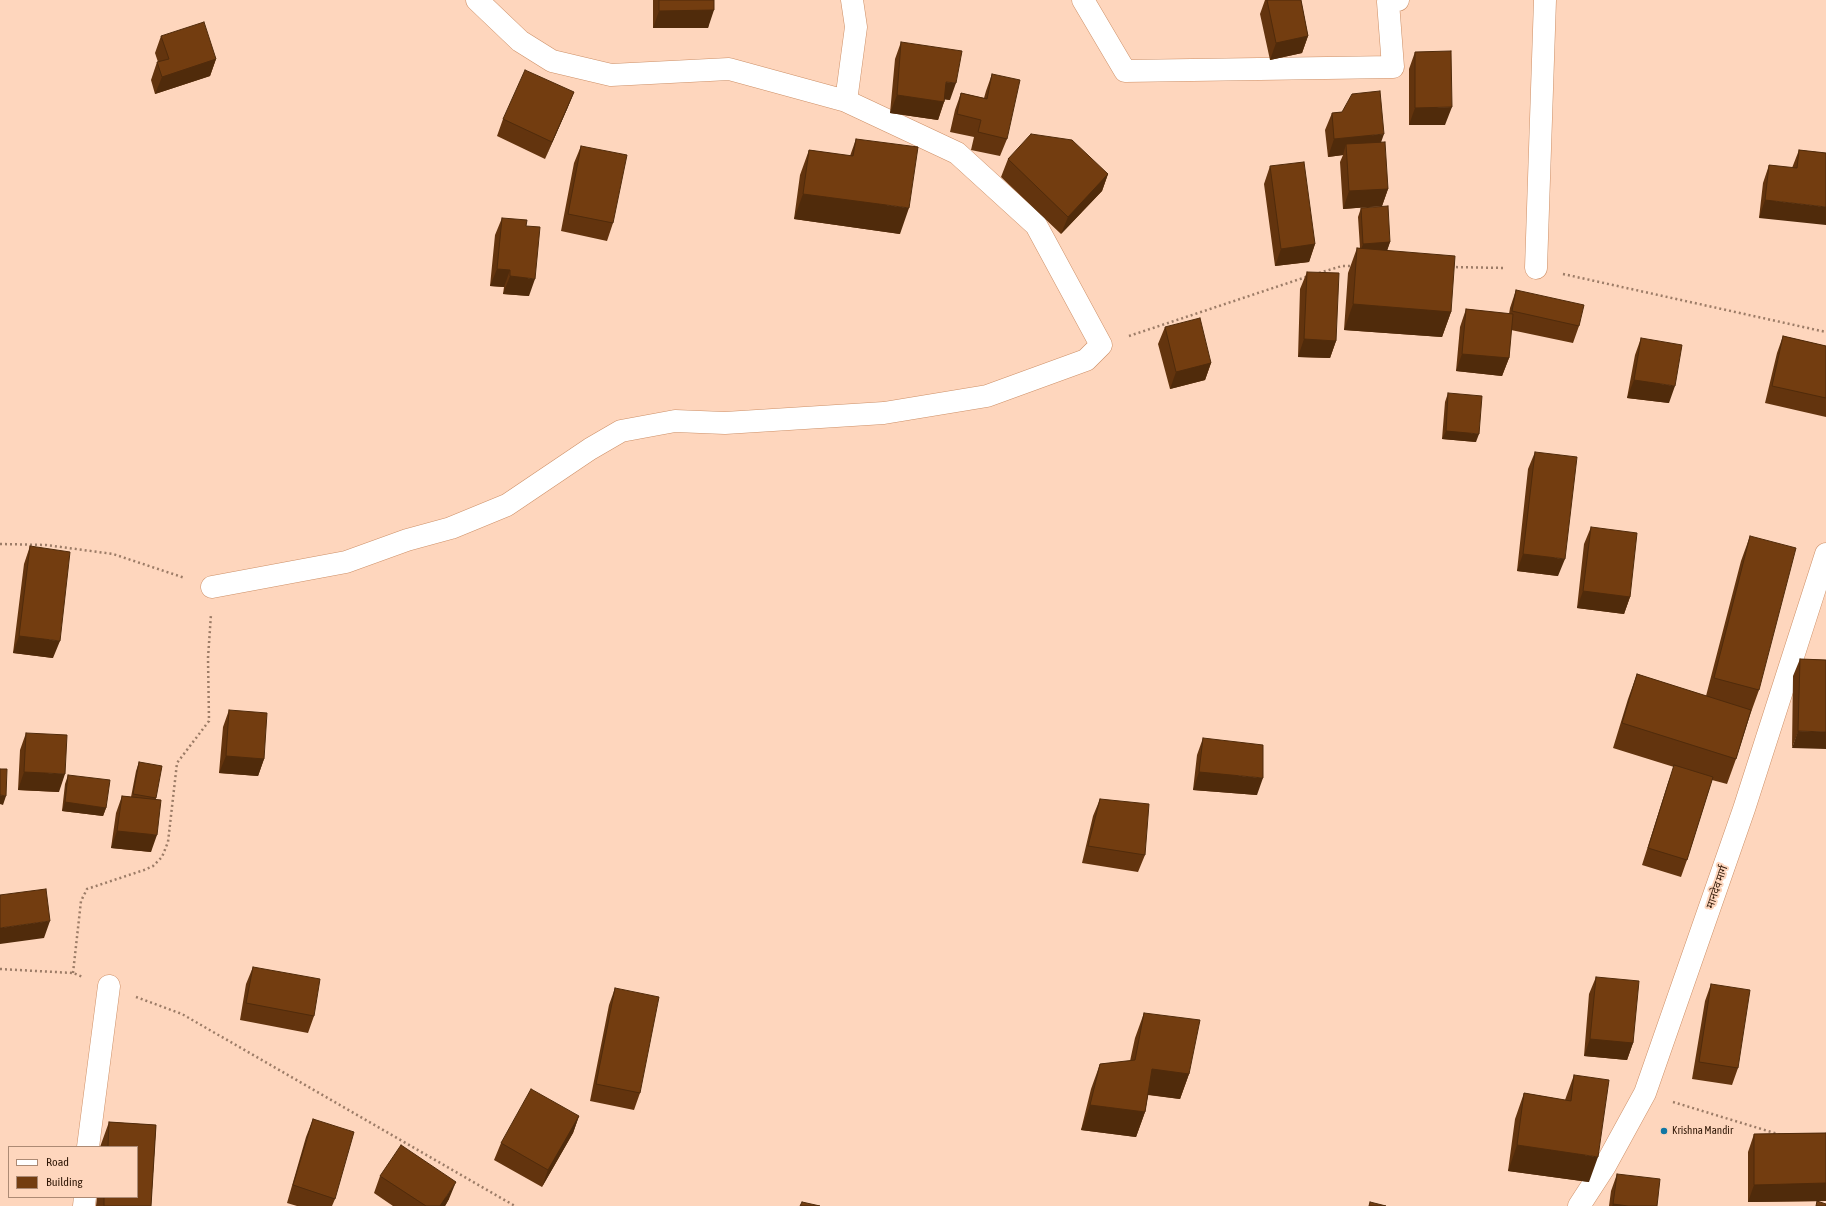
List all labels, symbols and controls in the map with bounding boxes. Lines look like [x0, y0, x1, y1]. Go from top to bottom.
street label: मानदेव मार्ग [1703, 864, 1731, 910]
place label: Krishna Mandir [1672, 1124, 1733, 1138]
marker: Krishna Mandir [1659, 1126, 1669, 1136]
legend [8, 1146, 138, 1198]
text: Road [46, 1155, 69, 1169]
text: Building [46, 1175, 83, 1189]

